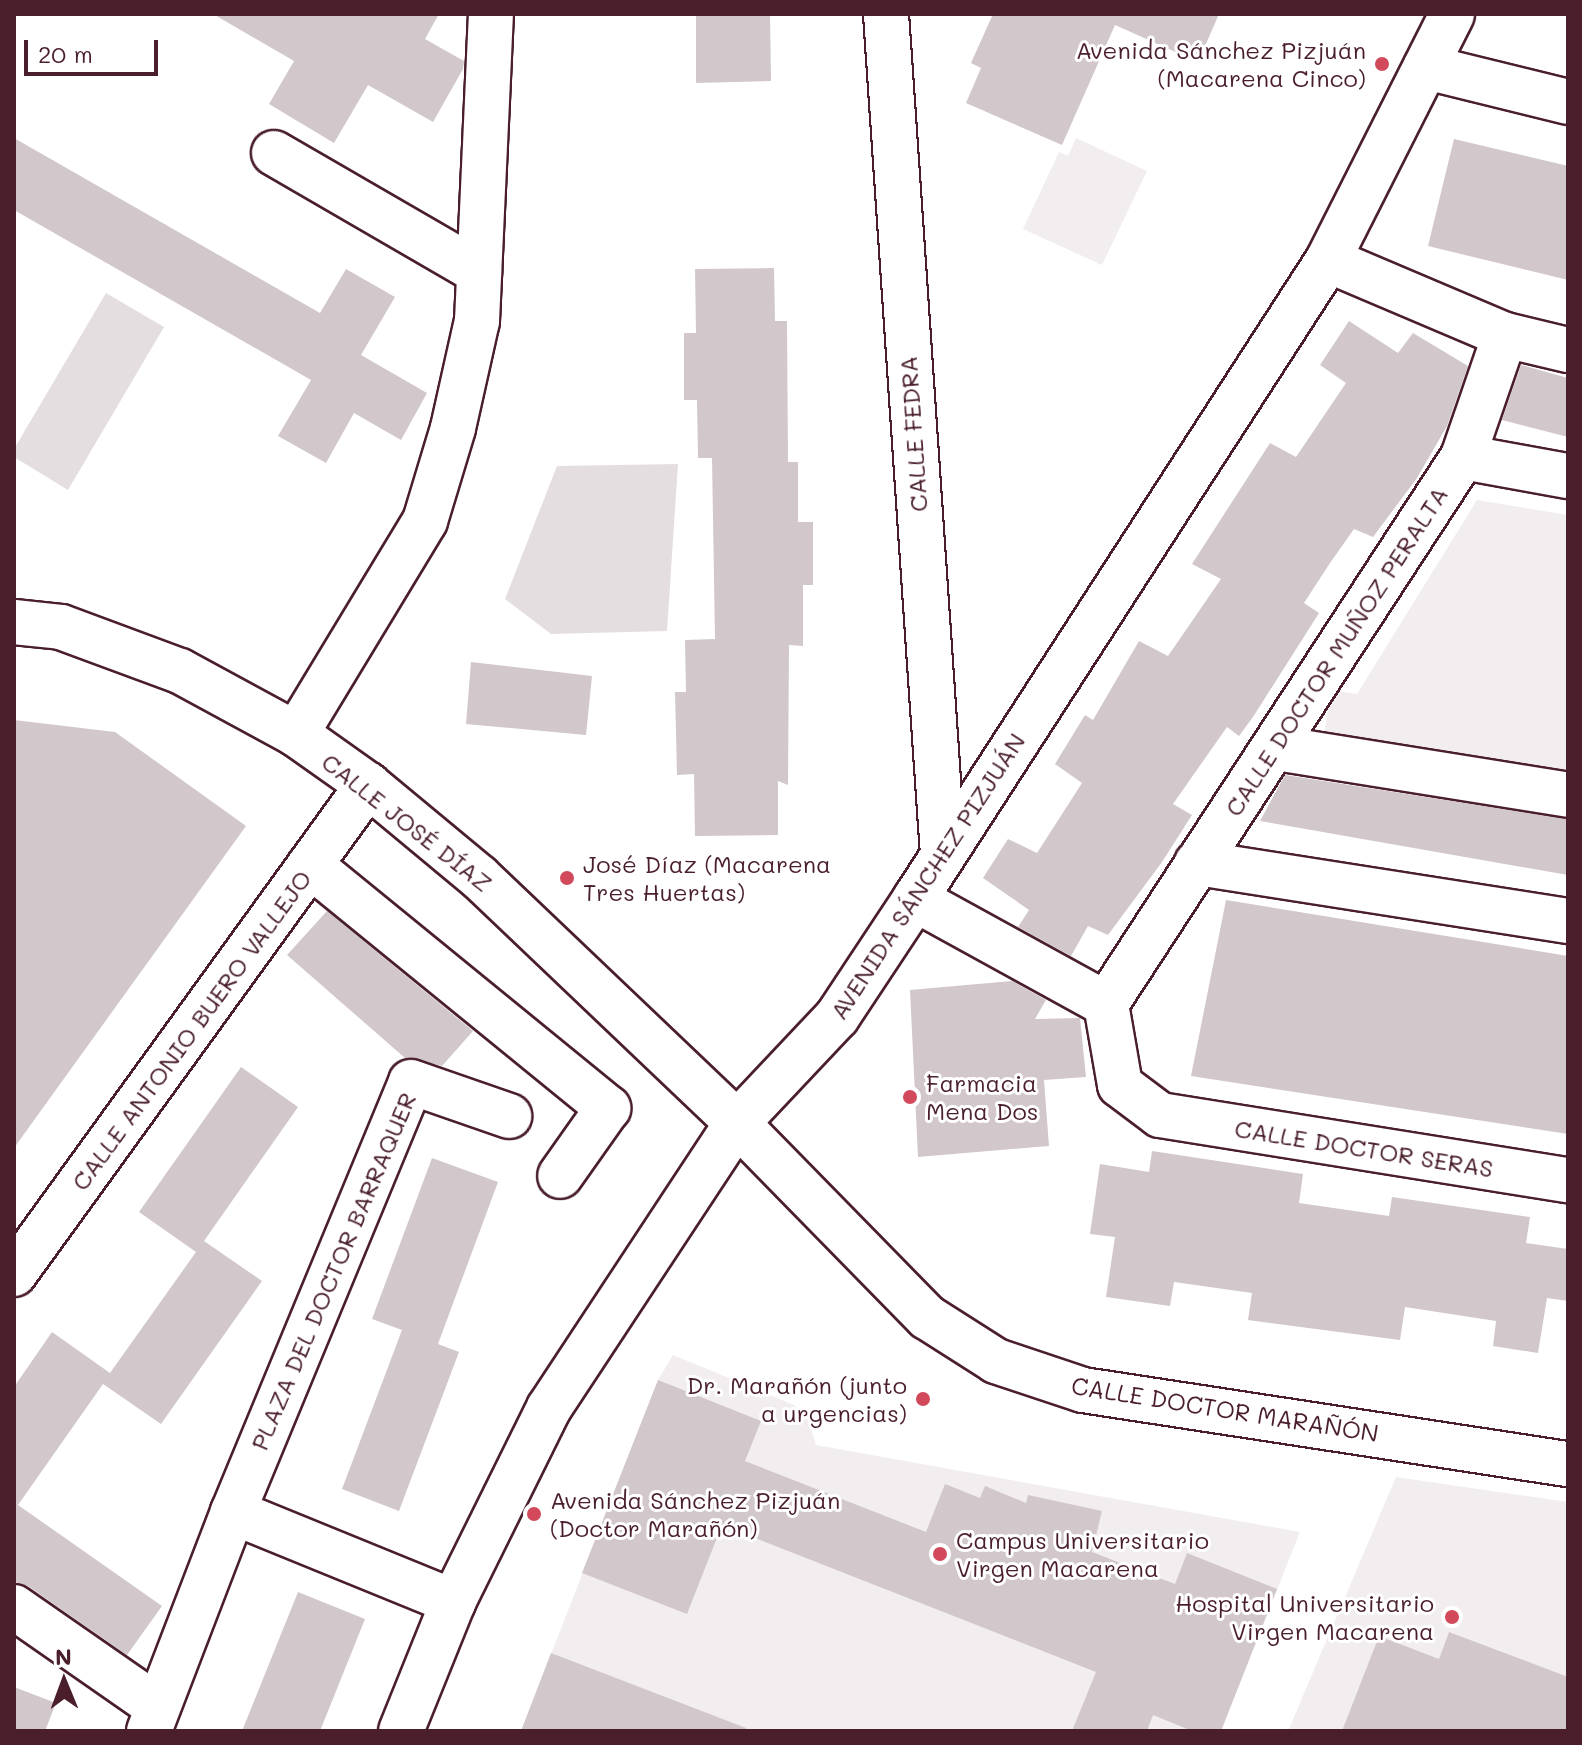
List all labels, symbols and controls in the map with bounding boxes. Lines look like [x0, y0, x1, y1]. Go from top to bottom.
scale bar [28, 24, 162, 74]
place label: Avenida Sánchez Pizjuán (Macarena Cinco) [1076, 36, 1366, 92]
text: 20 m [38, 38, 93, 69]
marker: Avenida Sánchez Pizjuán (Macarena Cinco) [1373, 55, 1391, 73]
street label: CALLE FEDRA [893, 355, 933, 513]
street label: CALLE DOCTOR MUÑOZ PERALTA [1218, 481, 1454, 821]
street label: AVENIDA SÁNCHEZ PIZJUÁN [824, 727, 1030, 1025]
street label: CALLE JOSÉ DÍAZ [316, 747, 498, 897]
place label: José Díaz (Macarena Tres Huertas) [583, 850, 831, 906]
street label: CALLE ANTONIO BUERO VALLEJO [65, 864, 317, 1196]
marker: José Díaz (Macarena Tres Huertas) [558, 869, 576, 887]
place label: Farmacia Mena Dos [926, 1069, 1038, 1125]
street label: PLAZA DEL DOCTOR BARRAQUER [244, 1088, 422, 1454]
marker: Farmacia Mena Dos [901, 1088, 919, 1106]
street label: CALLE DOCTOR SERAS [1233, 1113, 1495, 1183]
street label: CALLE DOCTOR MARAÑÓN [1069, 1370, 1381, 1448]
place label: Dr. Marañón (junto a urgencias) [687, 1371, 907, 1427]
marker: Dr. Marañón (junto a urgencias) [914, 1390, 932, 1408]
place label: Avenida Sánchez Pizjuán (Doctor Marañón) [550, 1486, 840, 1542]
marker: Avenida Sánchez Pizjuán (Doctor Marañón) [525, 1505, 543, 1523]
place label: Campus Universitario Virgen Macarena [956, 1526, 1209, 1582]
marker: Campus Universitario Virgen Macarena [931, 1545, 949, 1563]
place label: Hospital Universitario Virgen Macarena [1175, 1589, 1434, 1645]
marker: Hospital Universitario Virgen Macarena [1441, 1606, 1463, 1628]
north arrow [24, 1641, 104, 1721]
text: N [55, 1642, 72, 1671]

